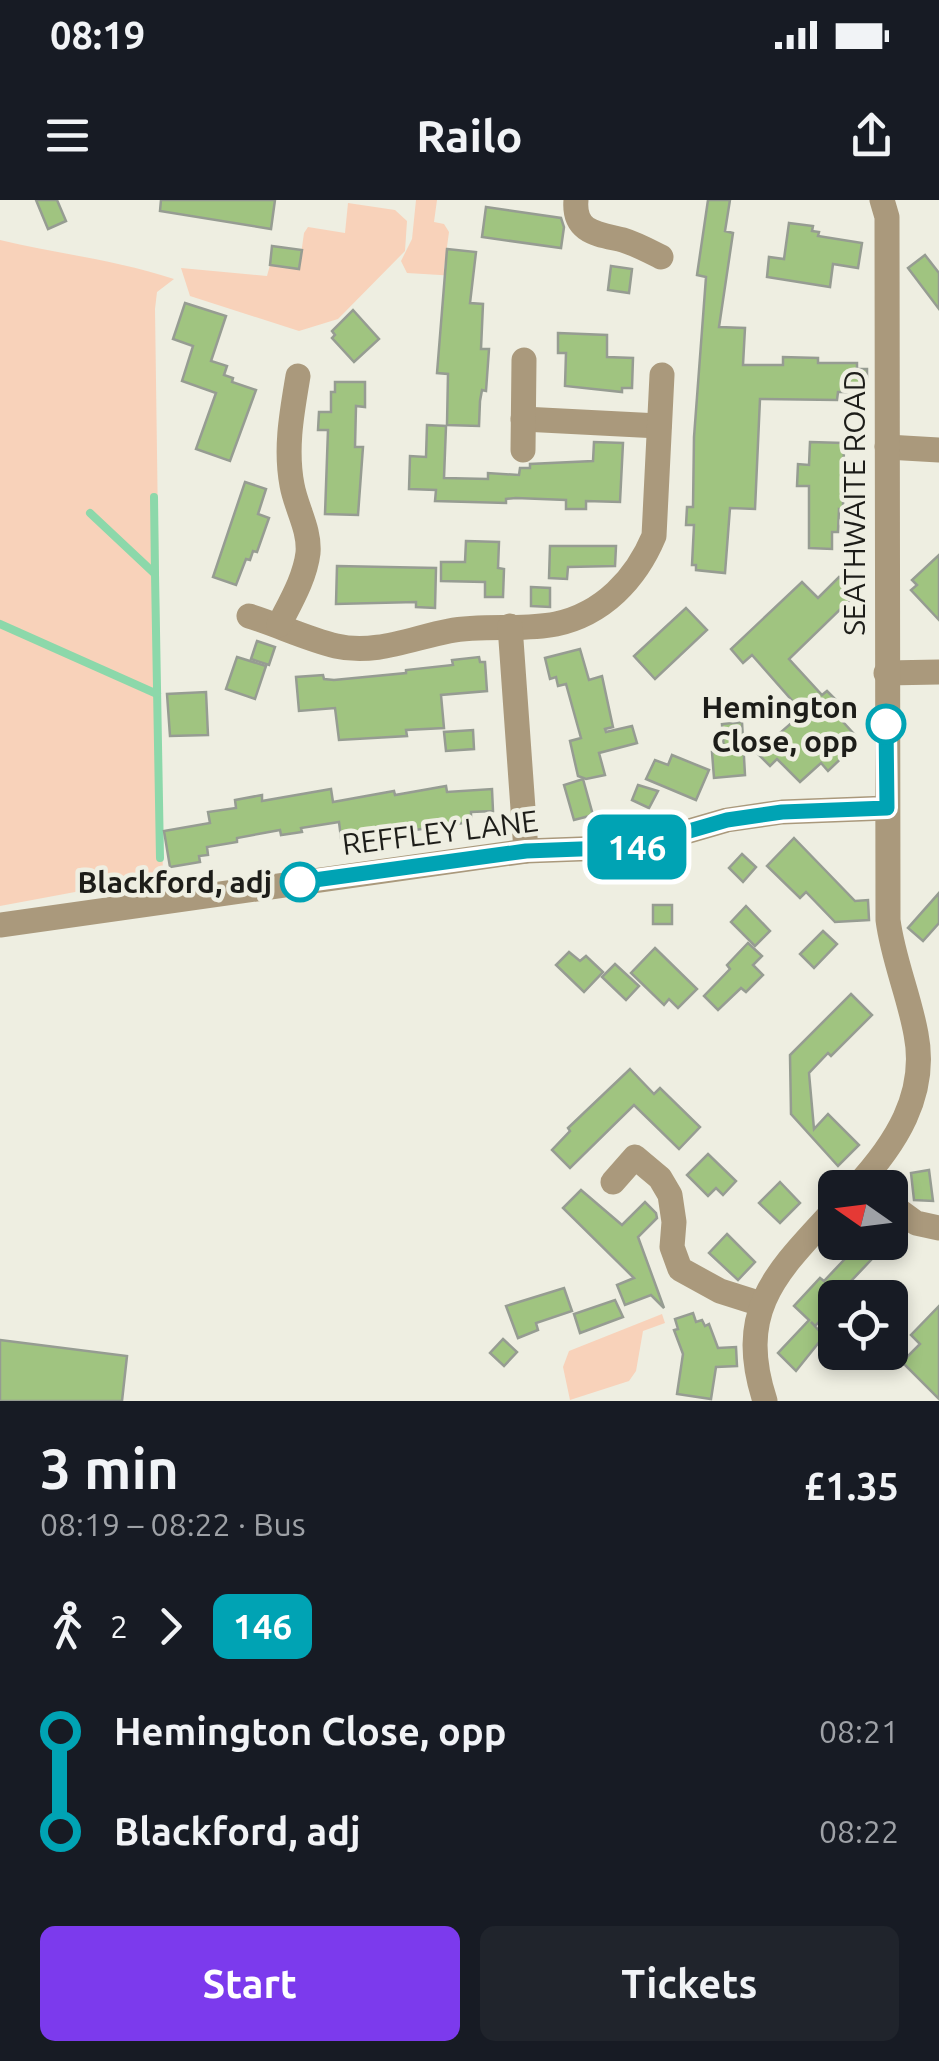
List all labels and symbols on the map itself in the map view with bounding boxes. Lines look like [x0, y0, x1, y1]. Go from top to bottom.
street label: SEATHWAITE ROAD [837, 370, 871, 636]
place label: Hemington Close, opp [701, 690, 858, 758]
marker: Hemington Close, opp [867, 705, 905, 743]
street label: REFFLEY LANE [340, 803, 540, 861]
line badge: 146 [580, 814, 694, 880]
marker: Blackford, adj [281, 863, 319, 901]
place label: Blackford, adj [77, 865, 272, 899]
north arrow [818, 1170, 908, 1260]

